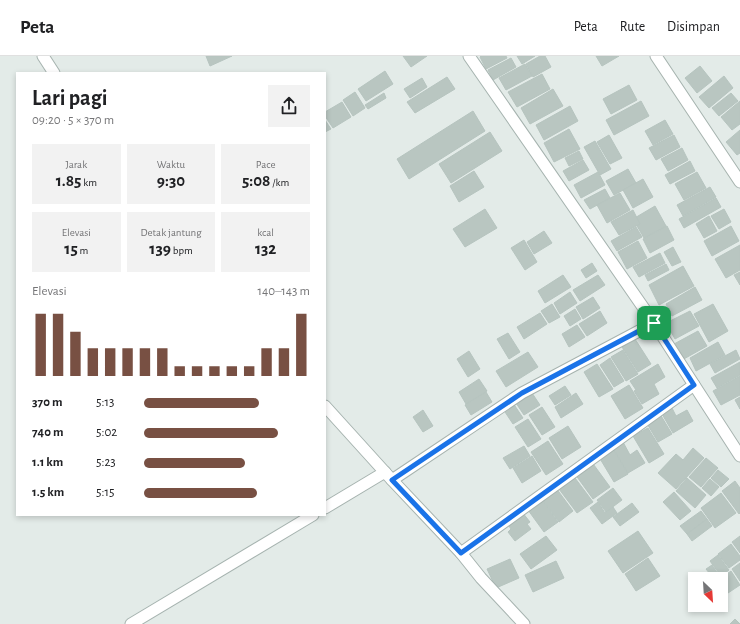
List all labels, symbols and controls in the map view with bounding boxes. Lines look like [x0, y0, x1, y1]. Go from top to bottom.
text: Peta [20, 18, 54, 37]
text: Peta [574, 20, 598, 34]
text: Rute [620, 20, 645, 34]
text: Disimpan [667, 20, 720, 34]
button: share [268, 85, 310, 127]
text: Lari pagi [32, 87, 107, 109]
text: 09:20 · 5 × 370 m [32, 114, 114, 127]
text: Jarak [65, 159, 87, 170]
text: Waktu [157, 159, 185, 170]
text: Pace [256, 159, 276, 170]
text: 1.85 [56, 172, 81, 189]
text: 9:30 [157, 172, 185, 189]
text: 5:08 [242, 172, 271, 189]
text: km [81, 177, 97, 188]
text: /km [271, 177, 289, 188]
text: Elevasi [62, 227, 91, 238]
text: Detak jantung [140, 227, 202, 238]
text: kcal [257, 227, 274, 238]
text: 15 [64, 240, 78, 257]
text: 139 [149, 240, 171, 257]
text: 132 [255, 240, 276, 257]
text: m [78, 245, 88, 256]
text: bpm [171, 245, 193, 256]
text: Elevasi [32, 285, 67, 298]
text: 140–143 m [258, 285, 310, 298]
pin [637, 306, 671, 340]
icon: arrive [643, 312, 665, 334]
text: 370 m [32, 396, 62, 409]
text: 5:13 [96, 396, 114, 409]
text: 740 m [32, 426, 63, 439]
text: 5:02 [96, 426, 117, 439]
text: 1.1 km [32, 456, 63, 469]
text: 5:23 [96, 456, 116, 469]
text: 1.5 km [32, 486, 64, 499]
text: 5:15 [96, 486, 114, 499]
north arrow [688, 572, 728, 612]
map controls [688, 572, 728, 612]

